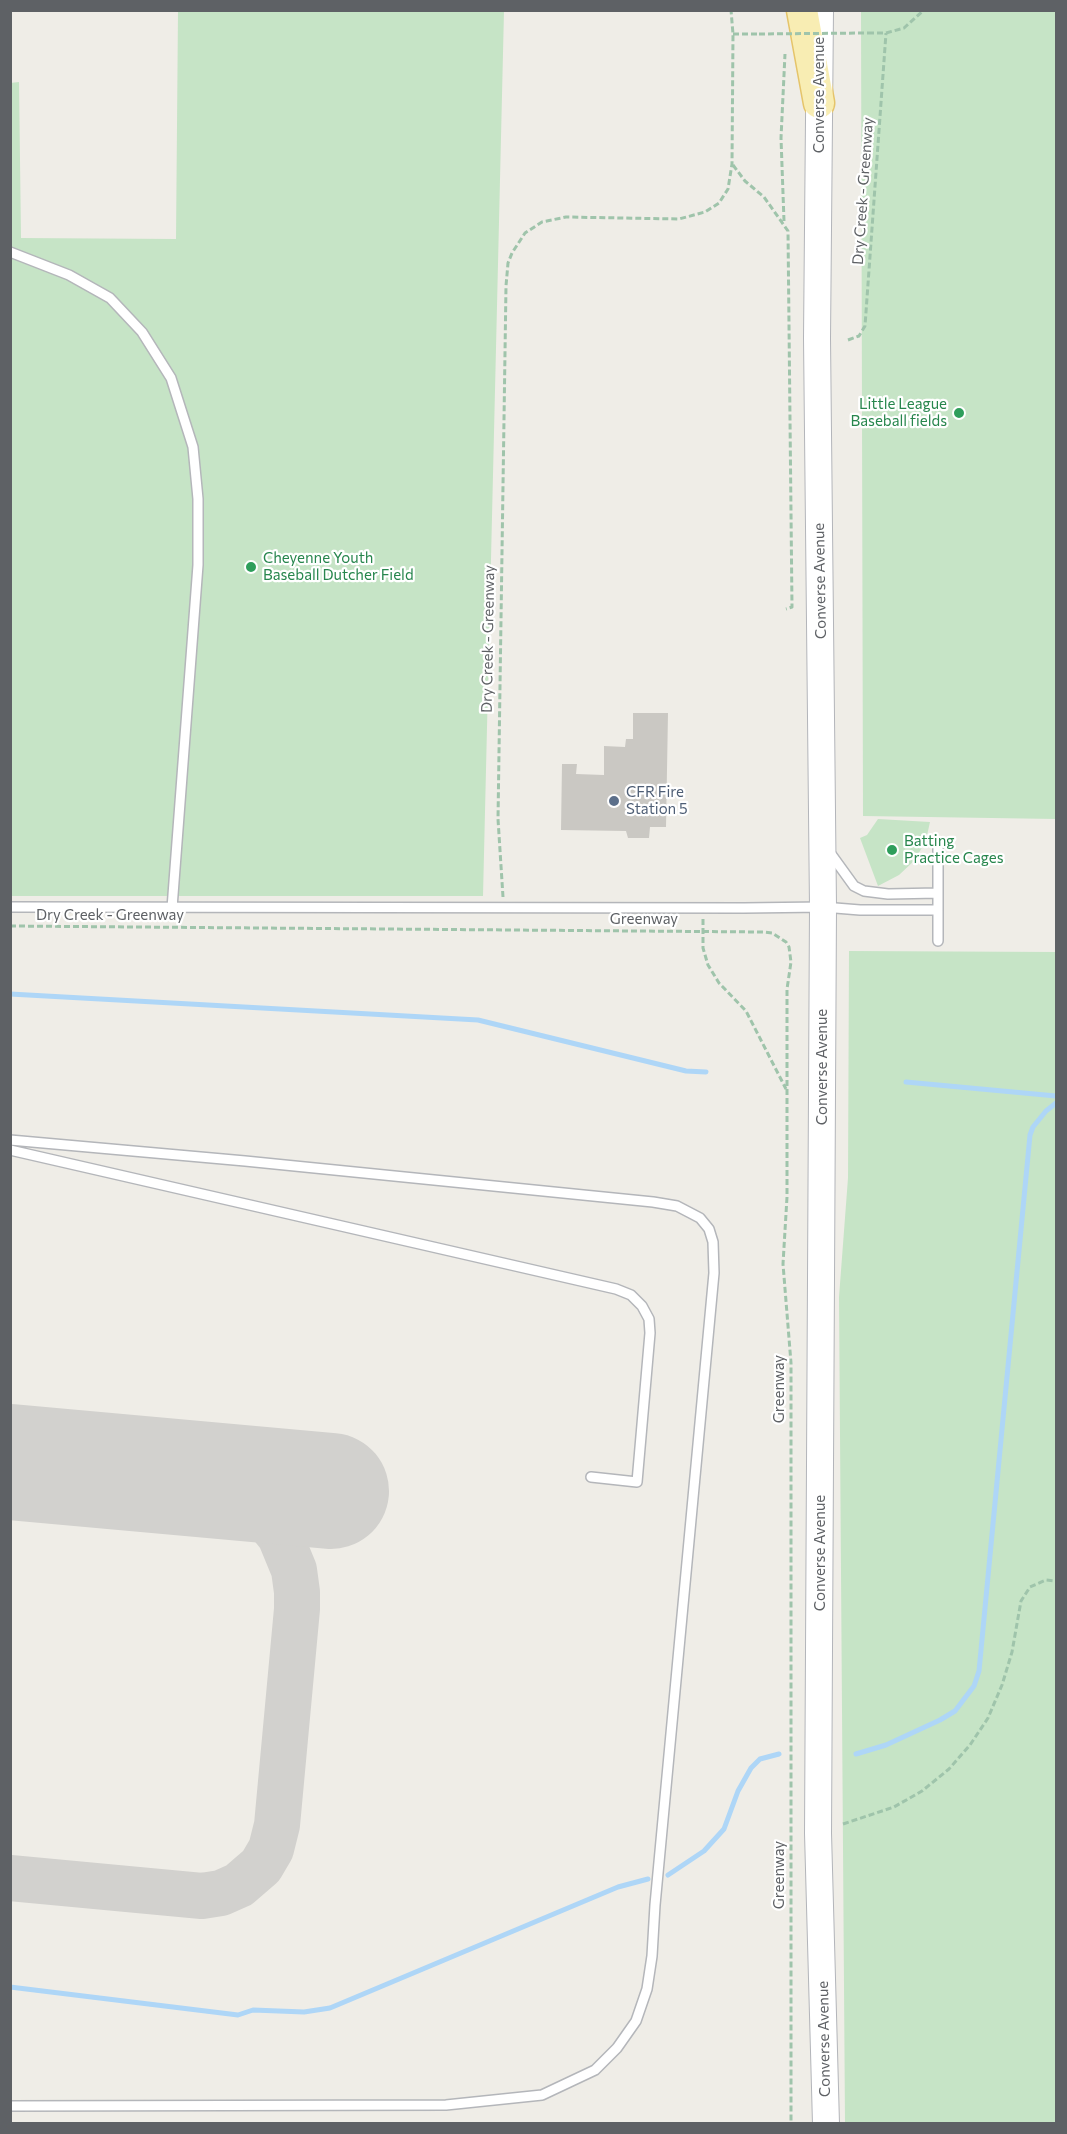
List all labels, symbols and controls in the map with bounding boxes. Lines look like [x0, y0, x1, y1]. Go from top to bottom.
street label: Converse Avenue [810, 37, 828, 153]
street label: Dry Creek - Greenway [849, 117, 877, 265]
place label: Little League Baseball fields [851, 395, 947, 430]
marker: Little League Baseball fields [952, 406, 966, 420]
street label: Converse Avenue [810, 523, 830, 639]
place label: Cheyenne Youth Baseball Dutcher Field [263, 549, 414, 584]
marker: Cheyenne Youth Baseball Dutcher Field [244, 560, 258, 574]
street label: Dry Creek - Greenway [478, 565, 498, 713]
place label: CFR Fire Station 5 [626, 783, 688, 818]
marker: CFR Fire Station 5 [607, 794, 621, 808]
place label: Batting Practice Cages [904, 832, 1004, 867]
marker: Batting Practice Cages [885, 843, 899, 857]
street label: Dry Creek - Greenway [36, 906, 184, 924]
street label: Greenway [610, 910, 678, 928]
street label: Converse Avenue [813, 1009, 831, 1125]
street label: Greenway [770, 1355, 788, 1423]
street label: Converse Avenue [811, 1495, 829, 1611]
street label: Greenway [770, 1841, 788, 1909]
street label: Converse Avenue [814, 1981, 834, 2097]

